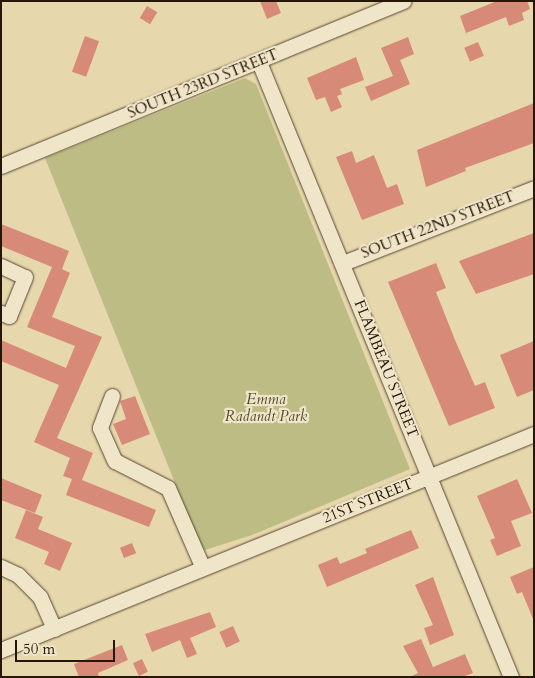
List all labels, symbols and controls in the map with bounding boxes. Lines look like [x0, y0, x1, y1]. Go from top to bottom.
street label: SOUTH 23RD STREET [125, 46, 281, 122]
street label: SOUTH 22ND STREET [359, 187, 517, 263]
street label: FLAMBEAU STREET [350, 297, 422, 441]
park label: Emma Radandt Park [225, 390, 307, 425]
street label: 21ST STREET [320, 475, 416, 527]
scale bar [18, 630, 118, 662]
text: 50 m [23, 639, 55, 659]

